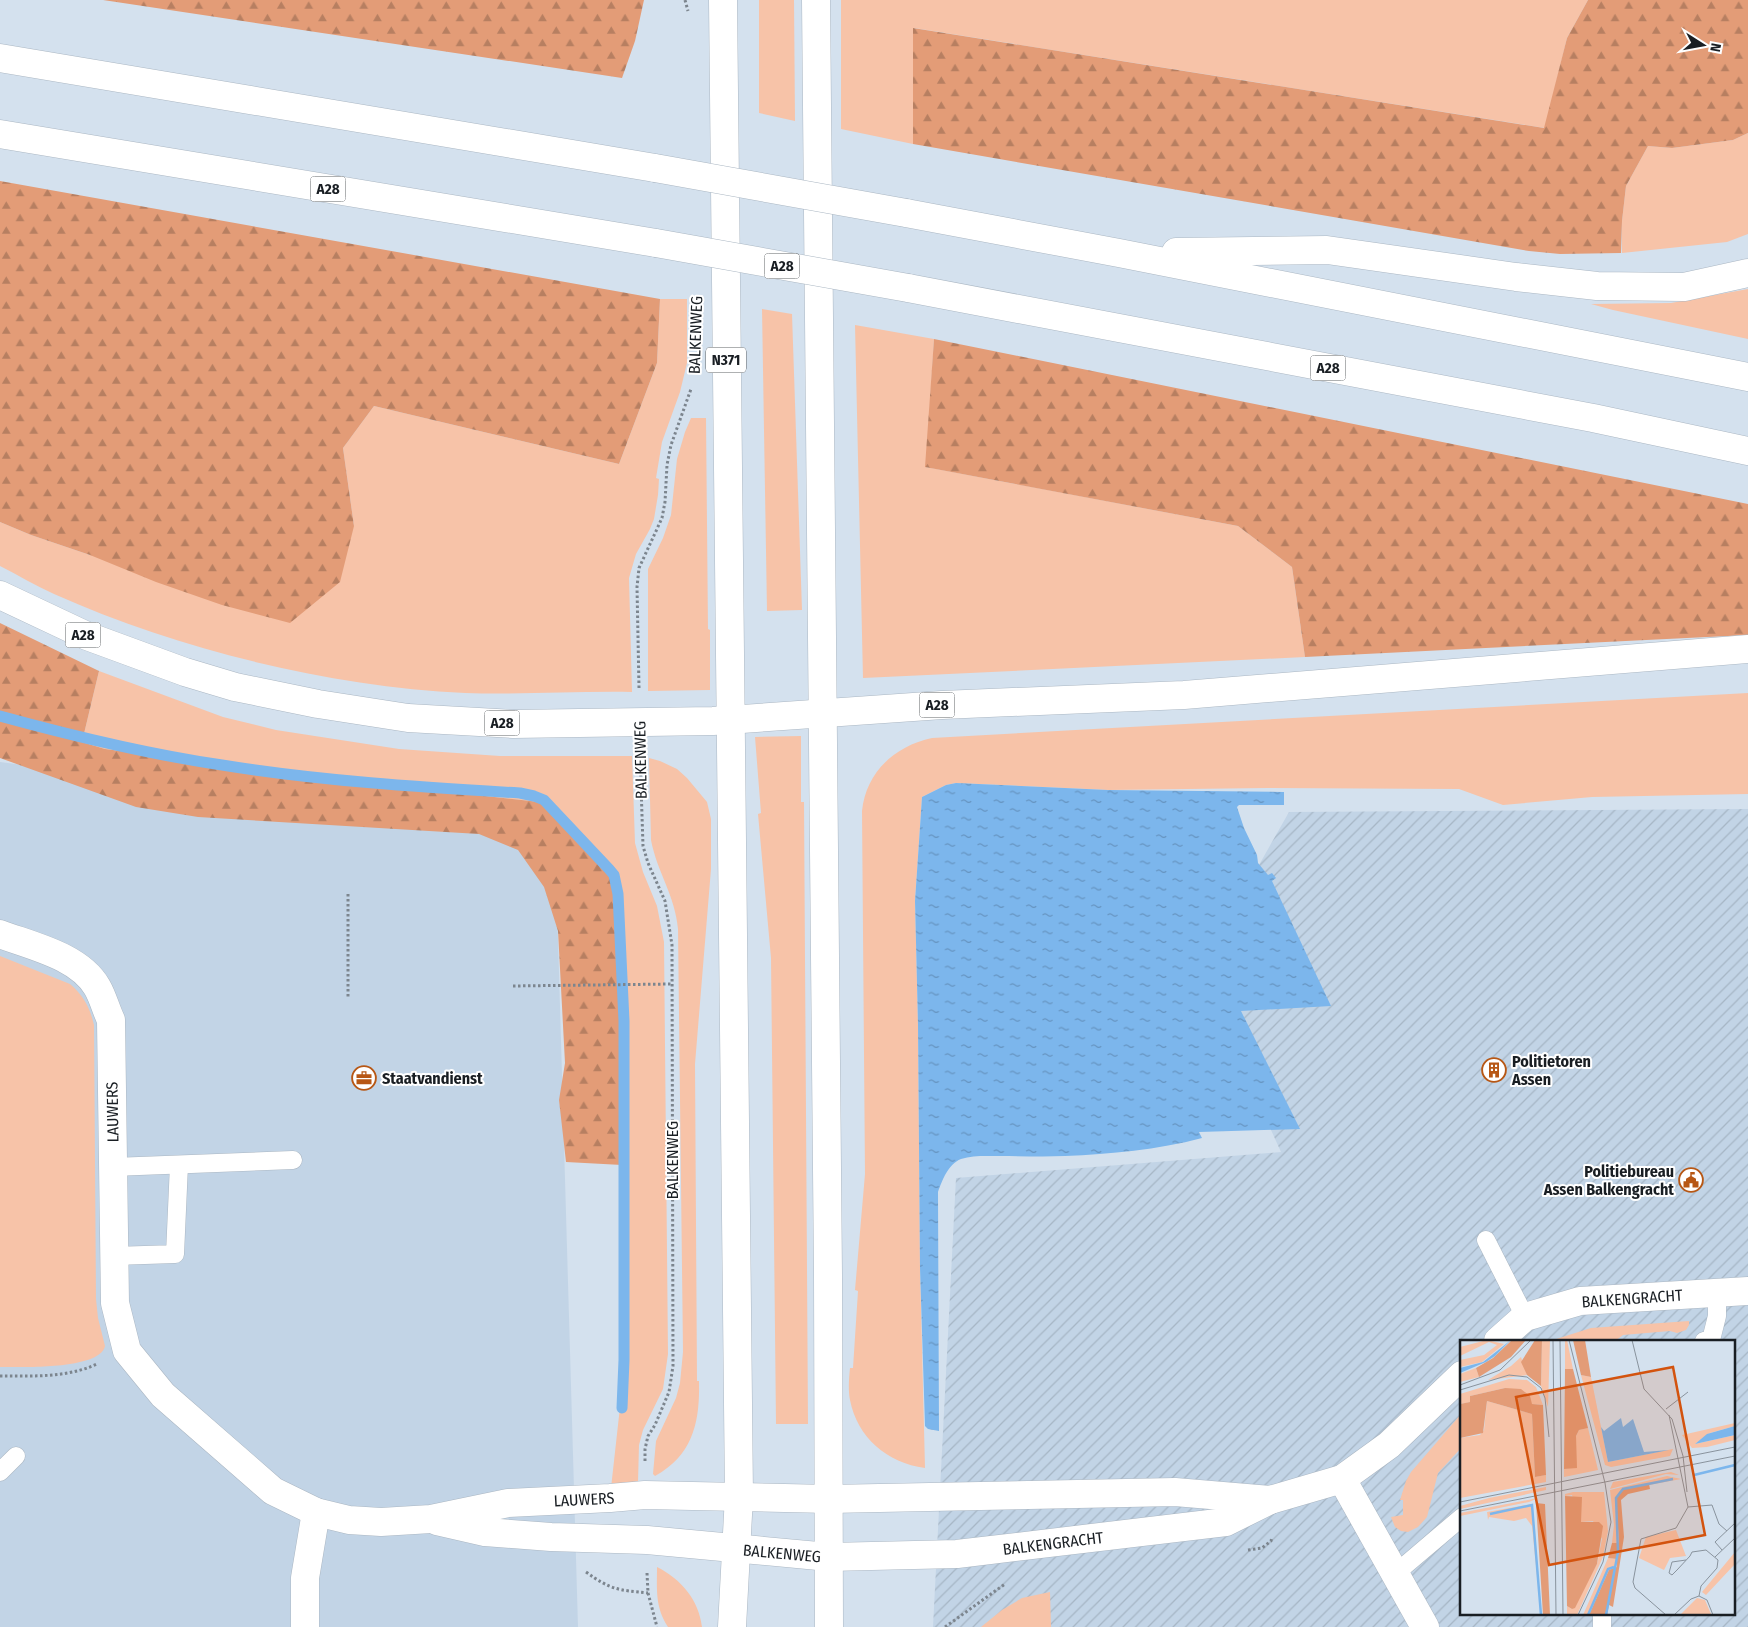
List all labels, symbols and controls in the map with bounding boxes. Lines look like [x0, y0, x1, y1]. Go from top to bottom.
north arrow [1678, 20, 1728, 70]
text: N [1706, 42, 1724, 53]
road number: A28 [310, 176, 346, 202]
road number: A28 [764, 254, 800, 278]
street label: BALKENWEG [685, 296, 706, 374]
road number: N371 [706, 348, 746, 372]
road number: A28 [1310, 356, 1346, 380]
road number: A28 [66, 622, 100, 648]
road number: A28 [920, 692, 954, 718]
road number: A28 [484, 710, 520, 736]
street label: BALKENWEG [630, 721, 651, 799]
place label: Politietoren Assen [1511, 1052, 1591, 1089]
building icon: Politietoren Assen [1481, 1057, 1507, 1083]
office icon: Staatvandienst [351, 1065, 377, 1091]
place label: Staatvandienst [382, 1069, 483, 1088]
street label: LAUWERS [102, 1081, 123, 1143]
street label: BALKENWEG [663, 1121, 682, 1199]
place label: Politiebureau Assen Balkengracht [1543, 1162, 1674, 1199]
public building icon: Politiebureau Assen Balkengracht [1678, 1167, 1704, 1193]
street label: BALKENGRACHT [1581, 1285, 1684, 1312]
inset map [1460, 1340, 1736, 1614]
street label: LAUWERS [553, 1488, 615, 1511]
street label: BALKENGRACHT [1002, 1528, 1105, 1559]
street label: BALKENWEG [742, 1541, 822, 1566]

